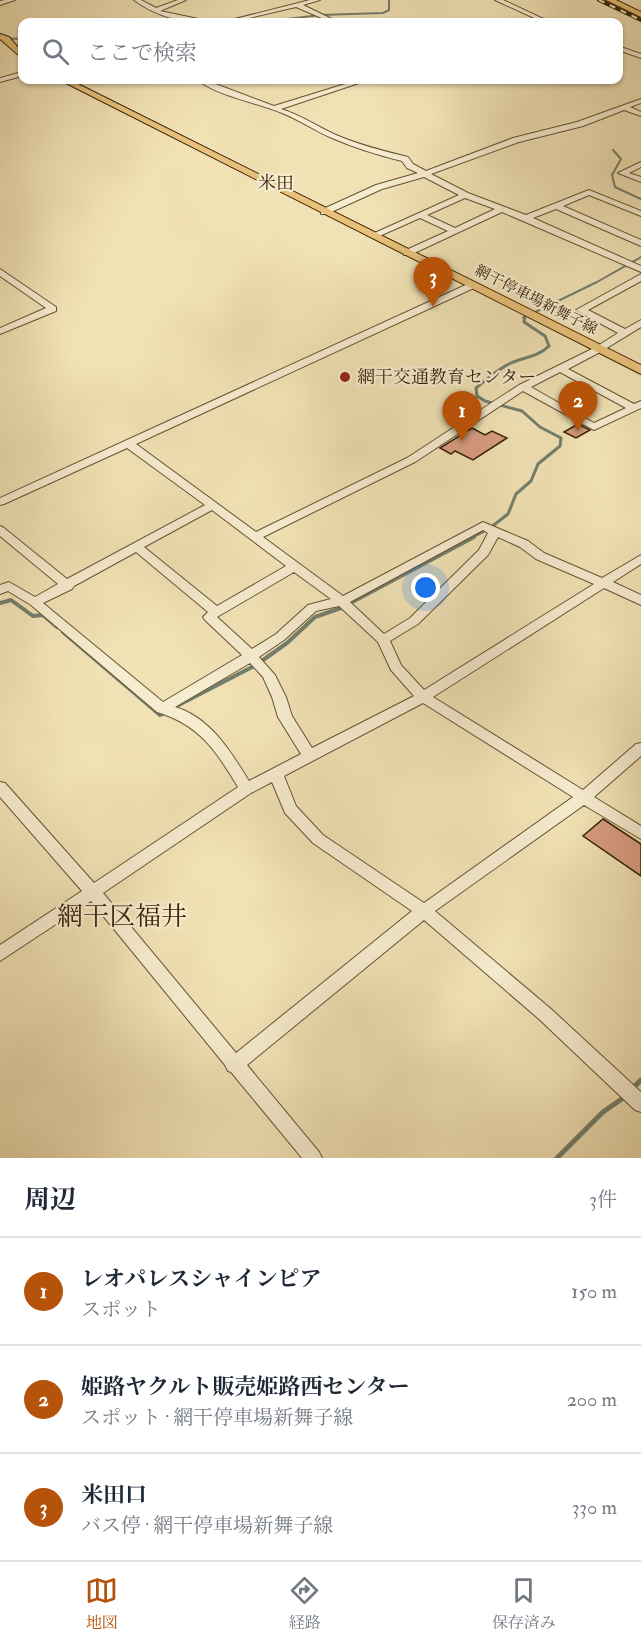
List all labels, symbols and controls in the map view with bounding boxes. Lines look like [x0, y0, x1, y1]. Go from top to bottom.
search box [18, 18, 623, 84]
icon: search [39, 35, 72, 68]
text: ここで検索 [87, 39, 197, 67]
district label: 米田 [258, 172, 294, 195]
pin: 3 [414, 258, 452, 307]
street label: 網干停車場新舞子線 [472, 261, 600, 339]
place label: 網干交通教育センター [357, 366, 536, 389]
marker: 網干交通教育センター [338, 370, 352, 384]
pin: 2 [558, 382, 598, 431]
pin: 1 [442, 392, 482, 441]
your location [411, 573, 440, 602]
district label: 網干区福井 [57, 901, 187, 933]
text: 周辺 [24, 1184, 76, 1216]
text: 3件 [589, 1187, 617, 1212]
text: レオパレスシャインピア [81, 1265, 321, 1293]
text: 1 [40, 1279, 47, 1304]
text: 150 m [571, 1279, 617, 1304]
text: スポット [81, 1297, 161, 1322]
text: 姫路ヤクルト販売姫路西センター [81, 1373, 409, 1401]
text: 2 [38, 1387, 49, 1412]
text: 200 m [567, 1387, 617, 1412]
text: スポット · 網干停車場新舞子線 [81, 1405, 353, 1430]
text: 米田口 [81, 1481, 147, 1509]
text: 3 [40, 1495, 47, 1520]
text: 330 m [572, 1495, 617, 1520]
text: バス停 · 網干停車場新舞子線 [81, 1513, 333, 1538]
tab: 地図 [85, 1574, 118, 1633]
tab: 経路 [288, 1574, 321, 1633]
tab: 保存済み [492, 1574, 556, 1633]

